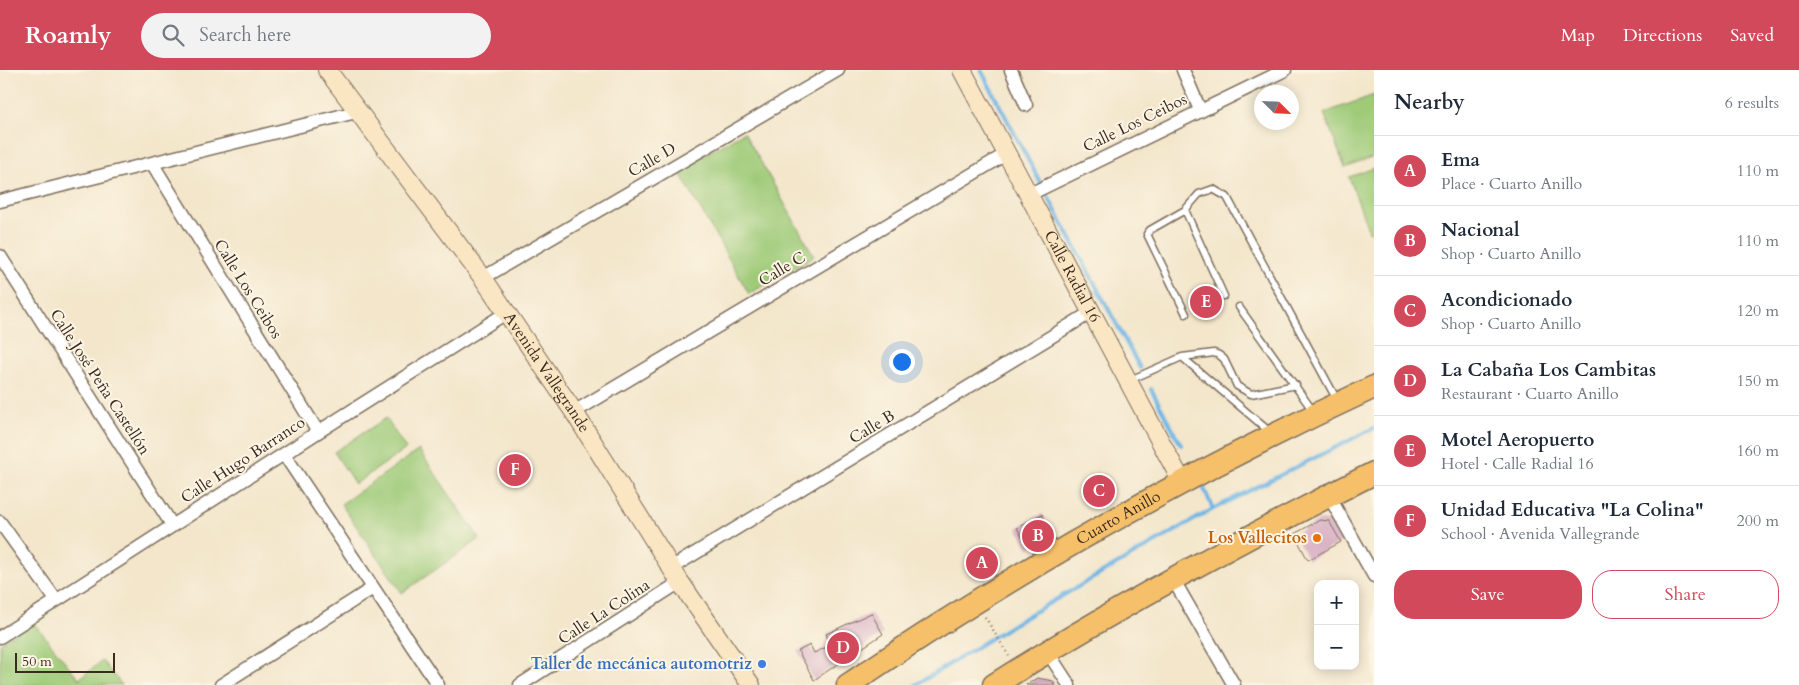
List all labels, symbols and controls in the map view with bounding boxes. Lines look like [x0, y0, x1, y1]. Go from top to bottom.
search box [141, 13, 491, 58]
text: Roamly [25, 19, 111, 52]
icon: search [159, 21, 187, 49]
text: Search here [199, 22, 291, 48]
text: Map [1561, 23, 1595, 48]
text: Directions [1623, 23, 1702, 48]
text: Saved [1730, 23, 1774, 48]
north arrow [1254, 85, 1299, 130]
street label: Calle Los Ceibos [1079, 88, 1191, 158]
text: Nearby [1394, 88, 1465, 117]
text: 6 results [1725, 92, 1779, 114]
street label: Calle D [624, 138, 680, 182]
text: Ema [1441, 147, 1480, 173]
text: A [1404, 160, 1416, 182]
text: 110 m [1737, 160, 1779, 182]
text: Place · Cuarto Anillo [1441, 173, 1582, 195]
text: Nacional [1441, 217, 1520, 243]
street label: Calle Radial 16 [1039, 226, 1106, 326]
text: B [1404, 230, 1416, 252]
text: 110 m [1737, 230, 1779, 252]
street label: Calle Los Ceibos [209, 235, 287, 343]
text: Shop · Cuarto Anillo [1441, 243, 1581, 265]
street label: Calle C [754, 246, 810, 292]
pin: E [1190, 283, 1222, 321]
text: Acondicionado [1441, 287, 1572, 313]
text: C [1404, 300, 1416, 322]
text: 120 m [1737, 300, 1779, 322]
street label: Calle José Peña Castellón [45, 305, 155, 459]
street label: Avenida Vallegrande [498, 308, 595, 437]
text: Shop · Cuarto Anillo [1441, 313, 1581, 335]
your location [889, 349, 915, 375]
text: La Cabaña Los Cambitas [1441, 357, 1656, 383]
text: D [1403, 370, 1417, 392]
text: 150 m [1737, 370, 1779, 392]
text: Restaurant · Cuarto Anillo [1441, 383, 1619, 405]
street label: Calle B [845, 405, 899, 449]
street label: Calle Hugo Barranco [176, 411, 310, 509]
text: Motel Aeropuerto [1441, 427, 1594, 453]
text: E [1405, 440, 1415, 462]
text: 160 m [1737, 440, 1779, 462]
pin: F [499, 451, 531, 489]
text: Hotel · Calle Radial 16 [1441, 453, 1594, 475]
pin: C [1083, 472, 1115, 510]
street label: Cuarto Anillo [1074, 487, 1164, 551]
text: Unidad Educativa "La Colina" [1441, 497, 1704, 523]
text: F [1405, 510, 1415, 532]
text: 200 m [1737, 510, 1779, 532]
pin: B [1022, 517, 1054, 555]
text: School · Avenida Vallegrande [1441, 523, 1640, 545]
place label: Los Vallecitos [1208, 527, 1307, 549]
marker: Los Vallecitos [1311, 532, 1323, 544]
pin: A [966, 544, 998, 582]
button: Save [1394, 570, 1582, 619]
button: Share [1592, 570, 1779, 619]
street label: Calle La Colina [554, 574, 654, 650]
map controls [1314, 580, 1359, 670]
button: + [1314, 580, 1359, 625]
button: − [1314, 625, 1359, 670]
pin: D [827, 629, 859, 667]
scale bar [15, 650, 115, 673]
text: 50 m [22, 652, 52, 671]
place label: Taller de mecánica automotriz [530, 653, 752, 675]
marker: Taller de mecánica automotriz [756, 658, 768, 670]

